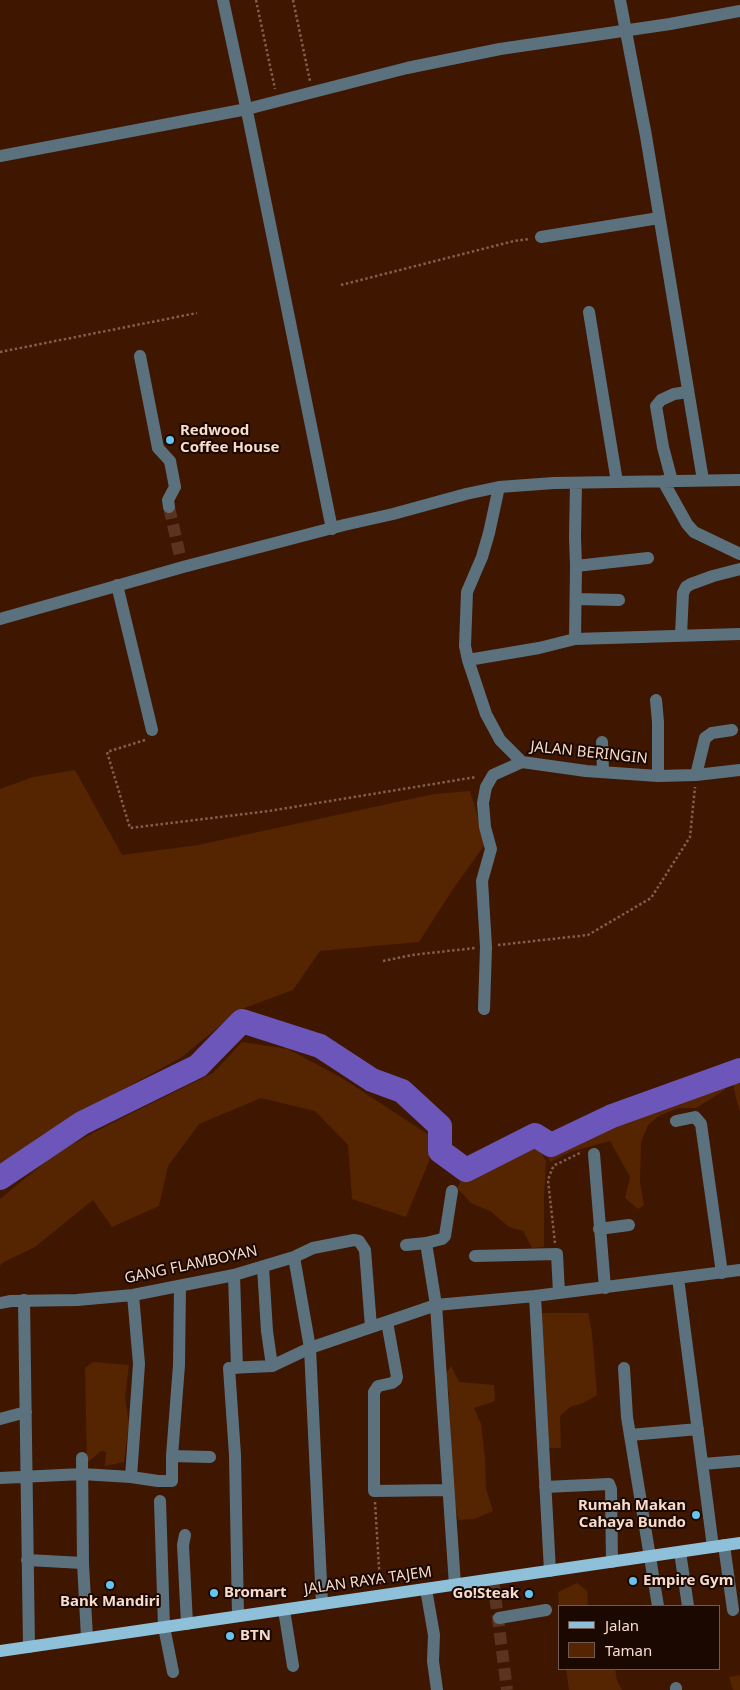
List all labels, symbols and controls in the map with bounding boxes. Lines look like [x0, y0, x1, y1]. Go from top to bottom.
place label: Redwood Coffee House [180, 422, 279, 457]
marker: Redwood Coffee House [164, 434, 176, 446]
street label: JALAN BERINGIN [530, 738, 648, 768]
street label: GANG FLAMBOYAN [123, 1242, 259, 1288]
place label: Rumah Makan Cahaya Bundo [578, 1497, 686, 1532]
marker: Rumah Makan Cahaya Bundo [690, 1509, 702, 1521]
street label: JALAN RAYA TAJEM [303, 1563, 433, 1599]
place label: Empire Gym [643, 1572, 733, 1590]
marker: Empire Gym [627, 1575, 639, 1587]
marker: Bank Mandiri [104, 1579, 116, 1591]
place label: Bromart [224, 1584, 287, 1602]
place label: Go!Steak [453, 1585, 519, 1603]
marker: Bromart [208, 1587, 220, 1599]
marker: Go!Steak [523, 1588, 535, 1600]
place label: Bank Mandiri [60, 1593, 160, 1611]
legend [558, 1605, 720, 1670]
text: Jalan [605, 1615, 639, 1635]
place label: BTN [240, 1627, 271, 1645]
marker: BTN [224, 1630, 236, 1642]
text: Taman [605, 1640, 652, 1660]

